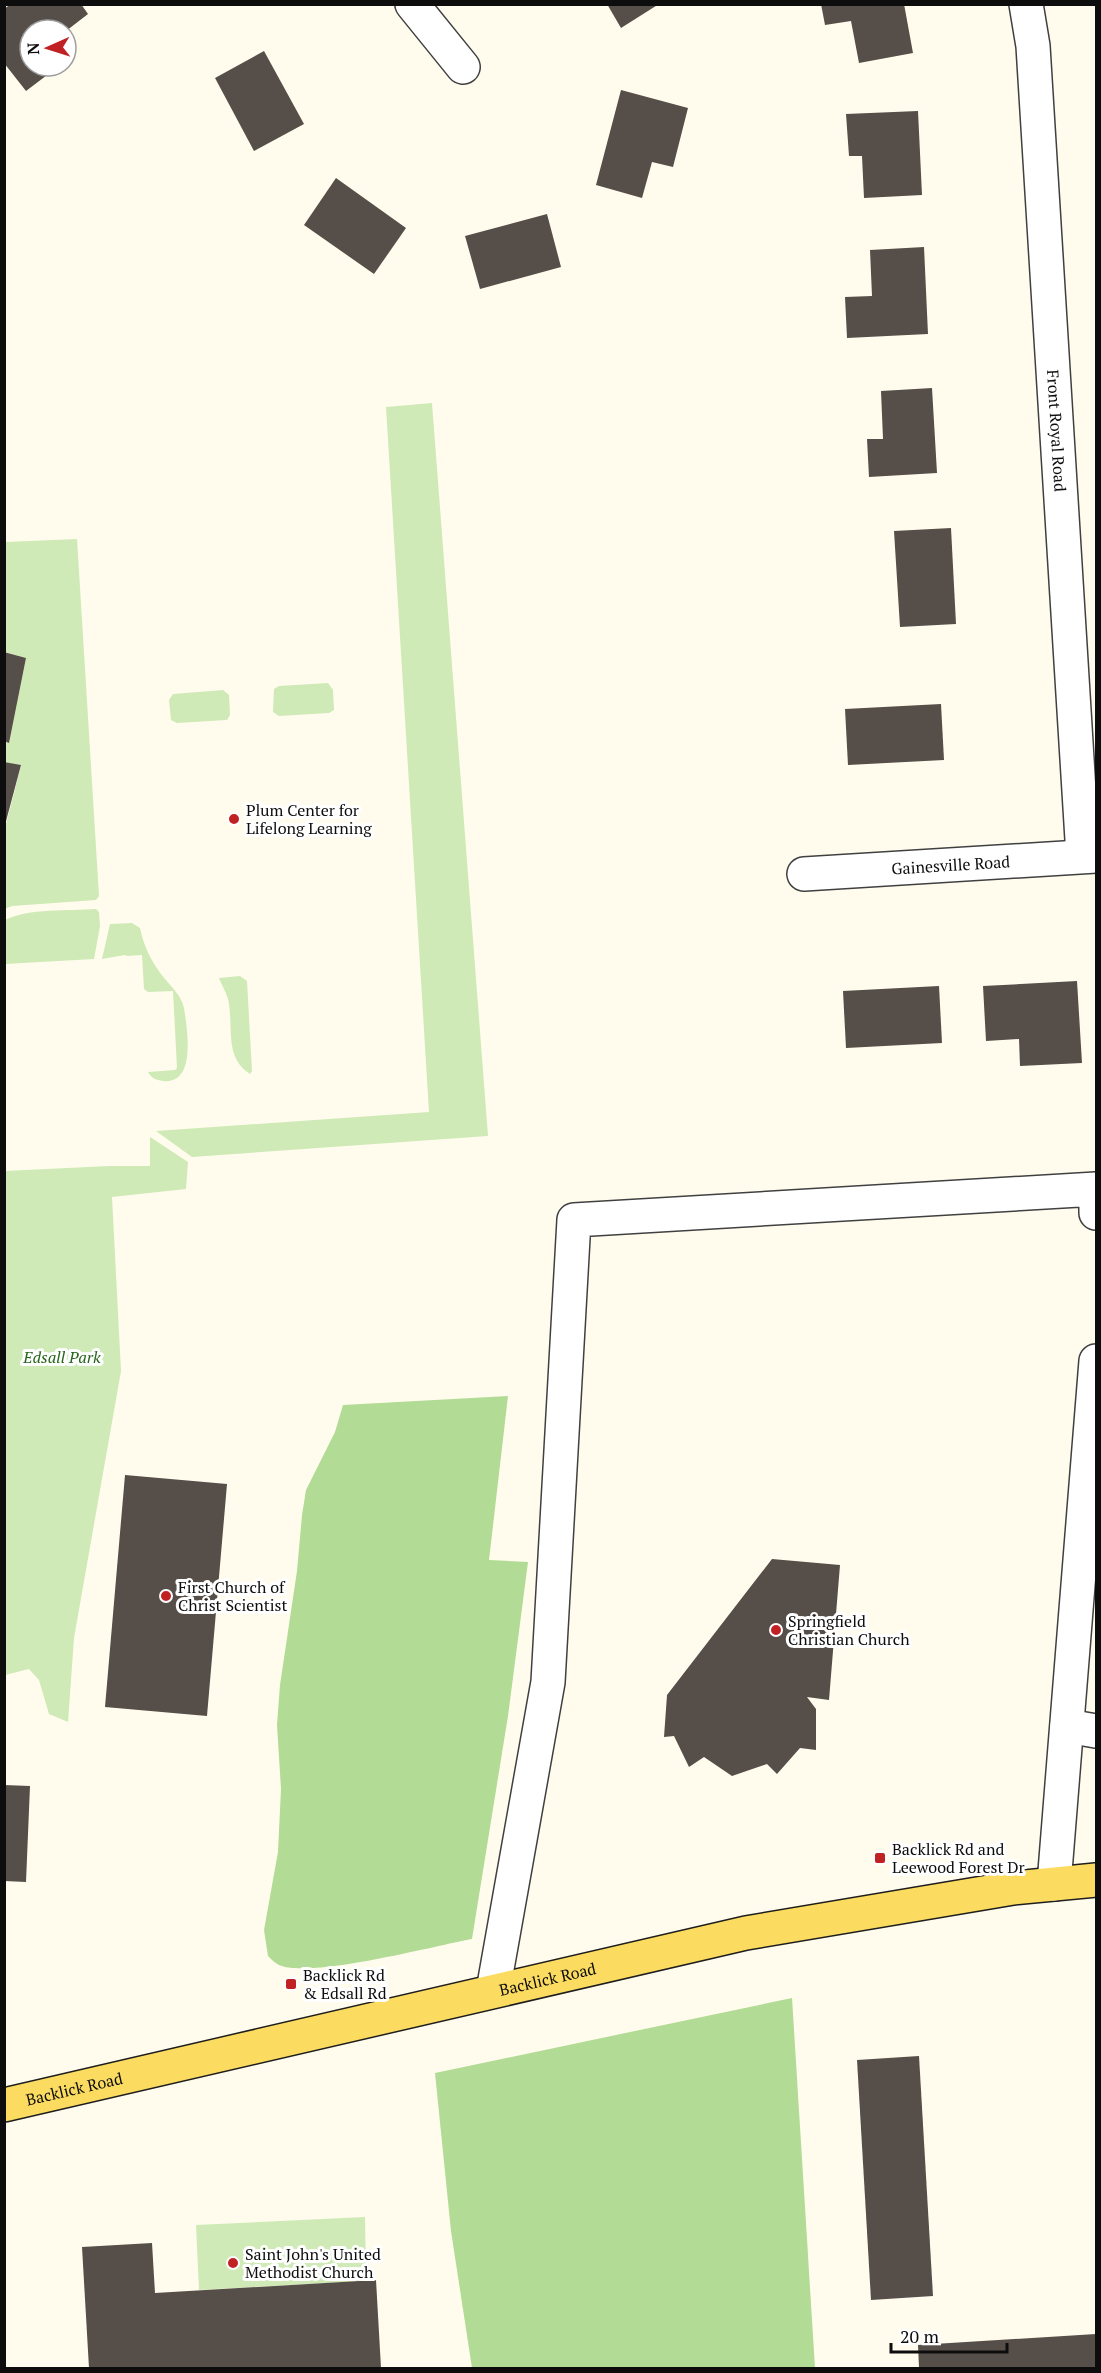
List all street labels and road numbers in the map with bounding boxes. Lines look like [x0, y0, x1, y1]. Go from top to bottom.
street label: Front Royal Road [1042, 369, 1071, 492]
street label: Gainesville Road [891, 850, 1011, 880]
street label: Backlick Road [497, 1957, 598, 2001]
street label: Backlick Road [24, 2067, 125, 2111]

